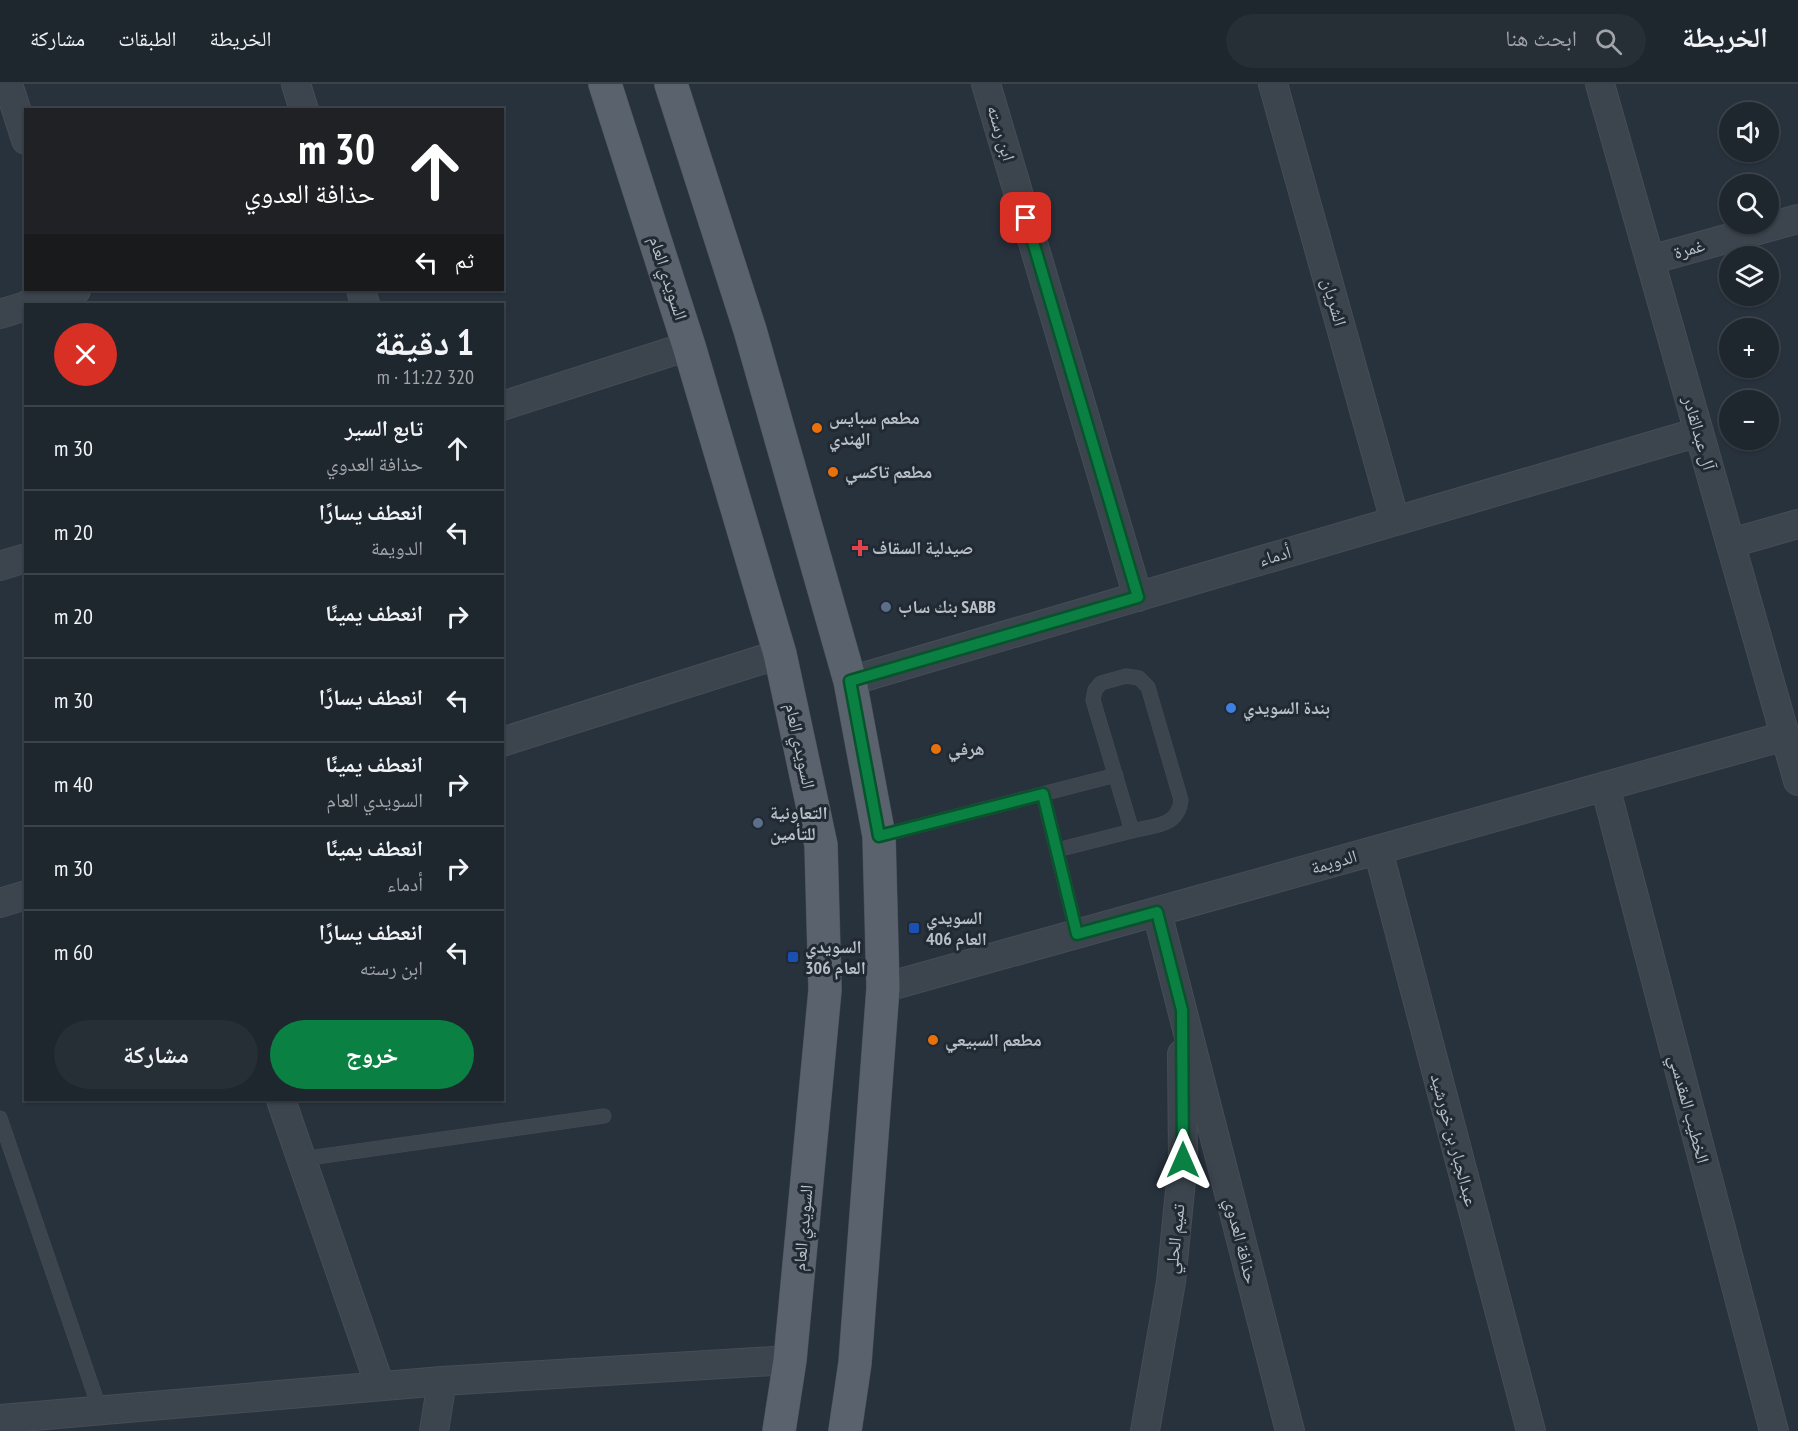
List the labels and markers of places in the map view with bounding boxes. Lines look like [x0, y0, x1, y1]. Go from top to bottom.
pin [1000, 192, 1051, 243]
place label: مطعم سبايس الهندي [829, 406, 920, 453]
marker: مطعم سبايس الهندي [810, 421, 824, 435]
place label: مطعم تاكسي [845, 460, 932, 486]
marker: مطعم تاكسي [826, 465, 840, 479]
place label: صيدلية السقاف [872, 536, 973, 559]
marker: صيدلية السقاف [853, 541, 867, 555]
place label: بنك ساب SABB [898, 595, 996, 618]
marker: بنك ساب SABB [879, 600, 893, 614]
place label: بندة السويدي [1243, 696, 1330, 722]
marker: بندة السويدي [1224, 701, 1238, 715]
place label: هرفي [948, 737, 985, 763]
marker: هرفي [929, 742, 943, 756]
place label: التعاونية للتأمين [770, 801, 828, 845]
marker: التعاونية للتأمين [751, 816, 765, 830]
place label: السويدي العام 406 [926, 906, 987, 951]
marker: السويدي العام 406 [907, 921, 921, 935]
place label: السويدي العام 306 [805, 935, 866, 980]
marker: السويدي العام 306 [786, 950, 800, 964]
place label: مطعم السبيعي [945, 1028, 1042, 1054]
marker: مطعم السبيعي [926, 1033, 940, 1047]

